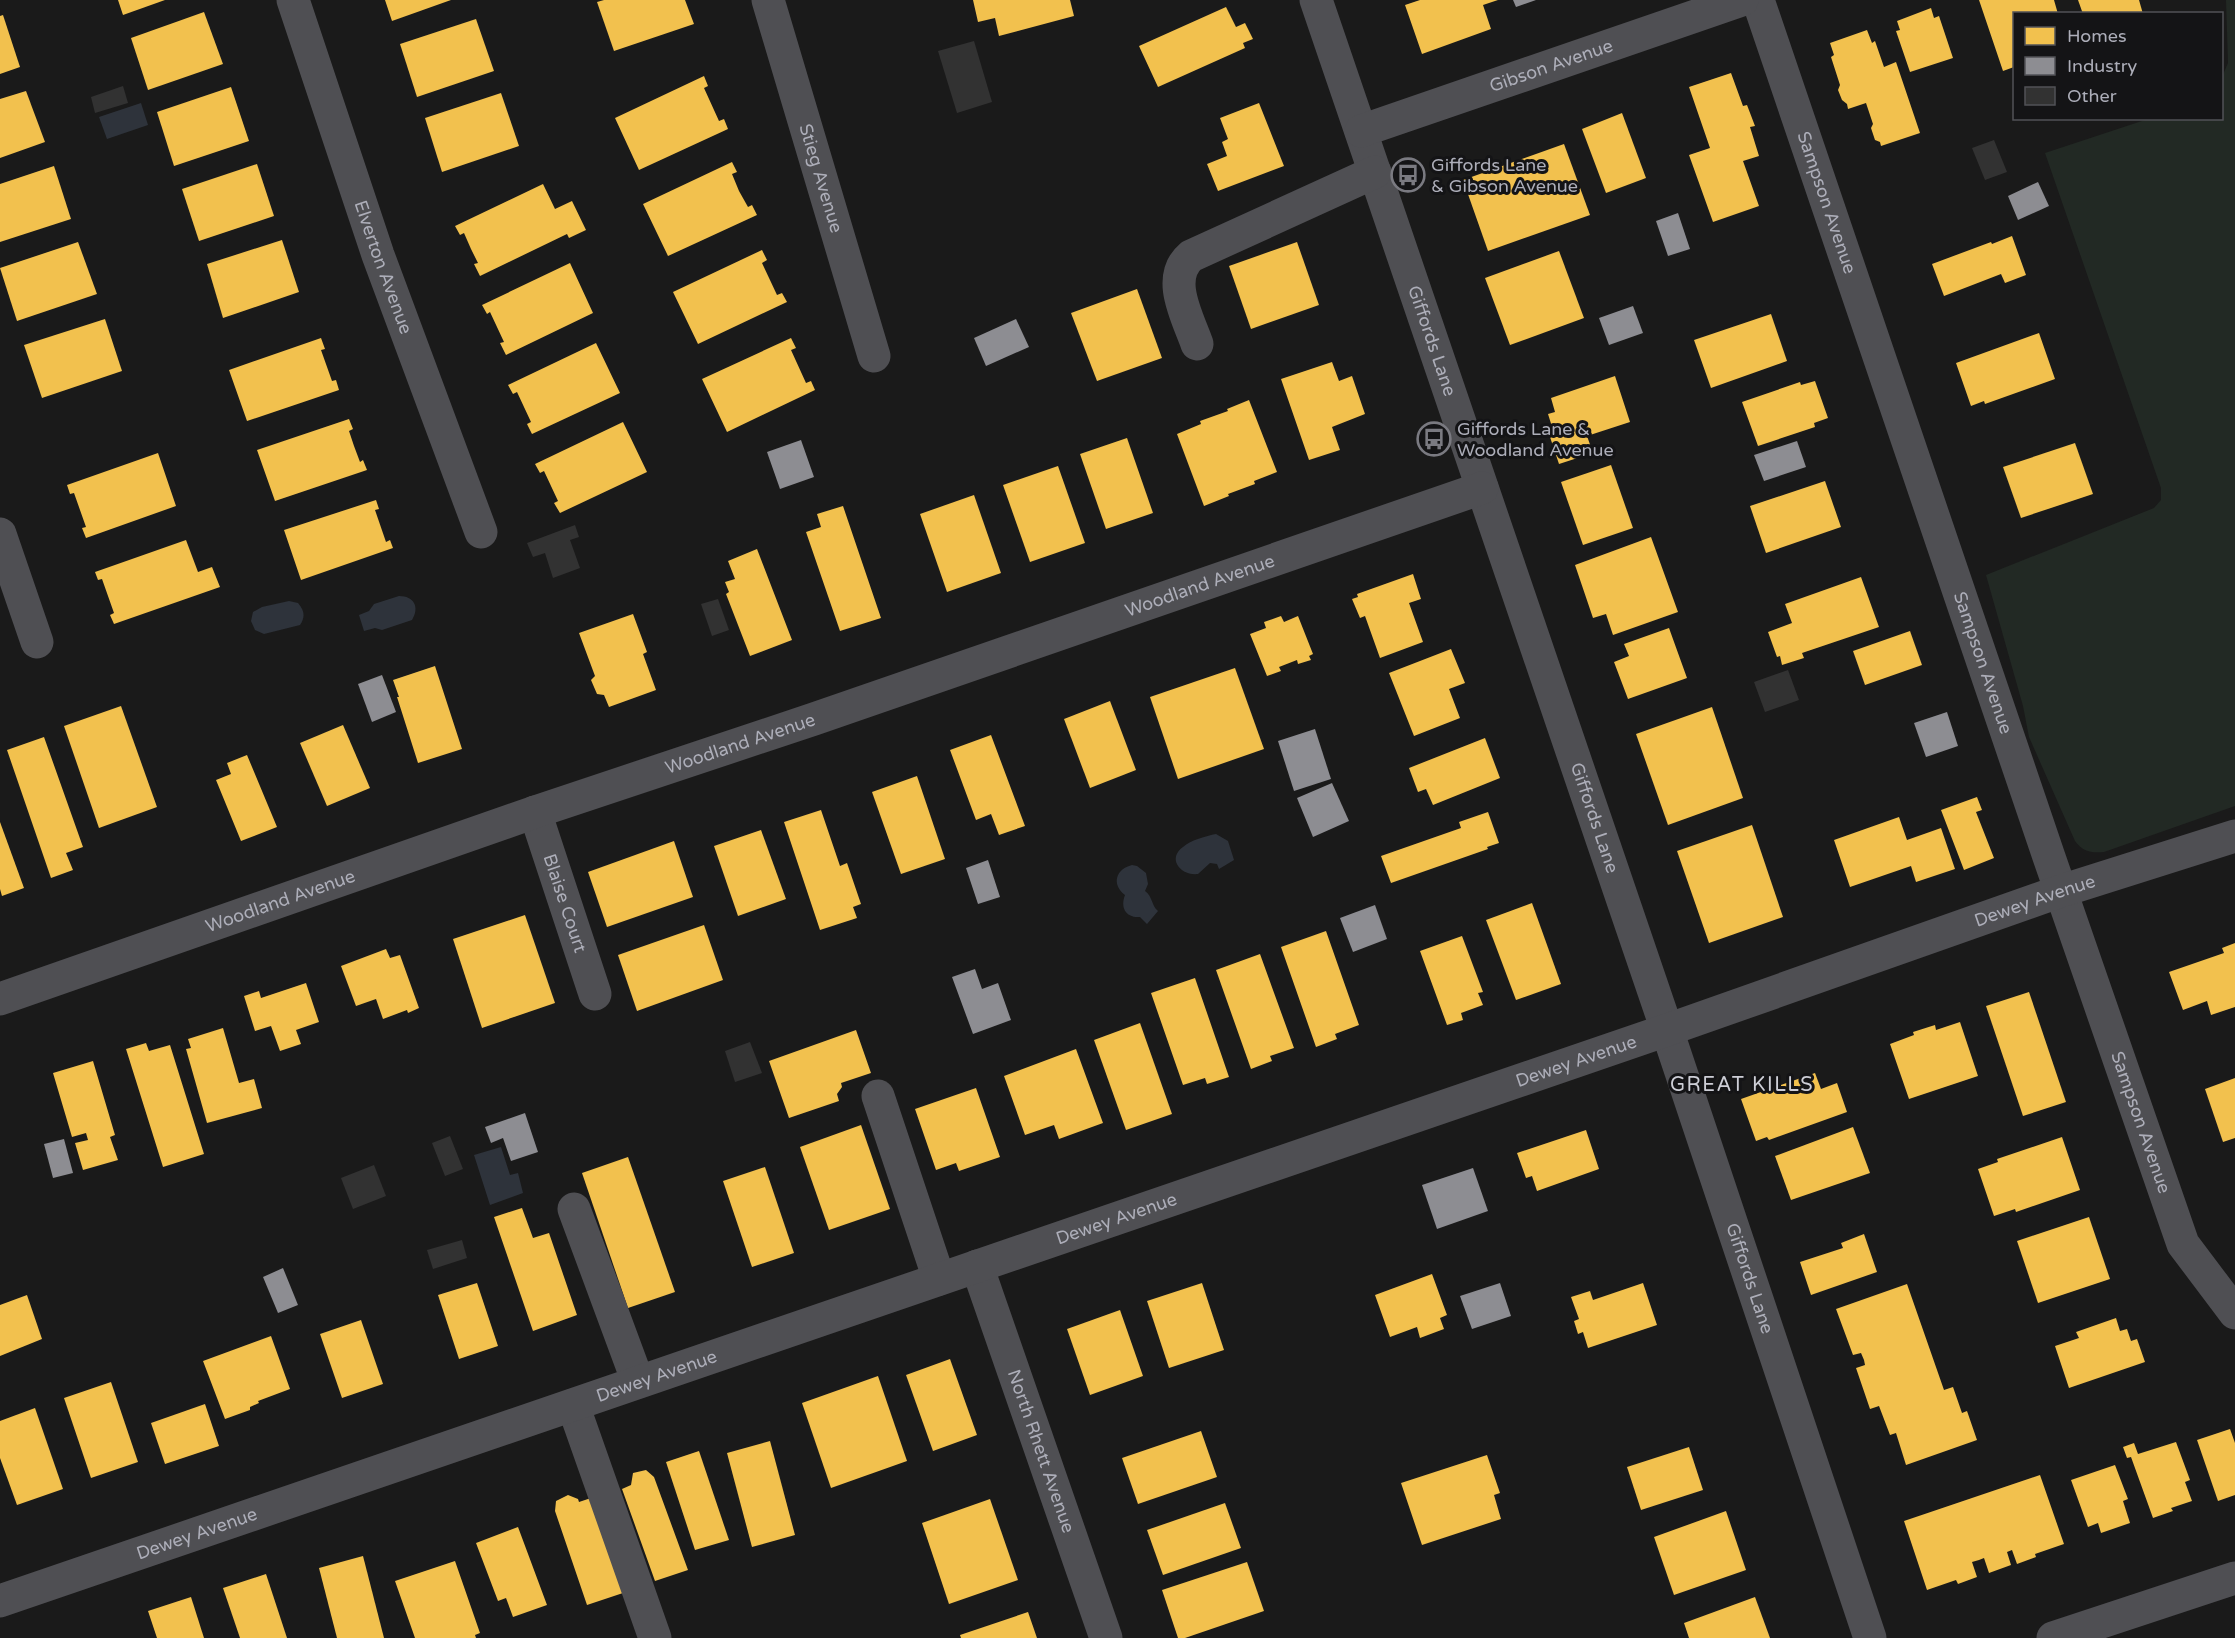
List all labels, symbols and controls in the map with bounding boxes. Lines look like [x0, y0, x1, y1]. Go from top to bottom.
legend [2013, 12, 2223, 120]
text: Homes [2067, 25, 2127, 47]
street label: Gibson Avenue [1486, 34, 1616, 97]
text: Industry [2067, 55, 2138, 77]
text: Other [2067, 85, 2117, 107]
street label: Stieg Avenue [794, 121, 848, 235]
street label: Sampson Avenue [1792, 129, 1861, 277]
place label: Giffords Lane & Gibson Avenue [1431, 154, 1578, 197]
bus stop icon: Giffords Lane & Gibson Avenue [1390, 157, 1426, 193]
street label: Elverton Avenue [350, 197, 417, 337]
street label: Giffords Lane [1403, 283, 1461, 399]
place label: Giffords Lane & Woodland Avenue [1457, 418, 1614, 461]
bus stop icon: Giffords Lane & Woodland Avenue [1416, 421, 1452, 457]
street label: Woodland Avenue [1122, 550, 1277, 622]
street label: Sampson Avenue [1949, 589, 2017, 737]
street label: Woodland Avenue [662, 708, 818, 779]
street label: Giffords Lane [1566, 760, 1624, 876]
street label: Blaise Court [538, 851, 592, 956]
street label: Woodland Avenue [203, 865, 358, 937]
street label: Dewey Avenue [1971, 870, 2098, 932]
street label: Dewey Avenue [1513, 1030, 1639, 1092]
street label: Sampson Avenue [2106, 1049, 2176, 1196]
district label: GREAT KILLS [1670, 1073, 1814, 1097]
street label: Dewey Avenue [1053, 1188, 1180, 1250]
street label: Giffords Lane [1721, 1220, 1779, 1337]
street label: Dewey Avenue [593, 1345, 720, 1407]
street label: North Rhett Avenue [1003, 1367, 1080, 1536]
street label: Dewey Avenue [133, 1503, 260, 1564]

